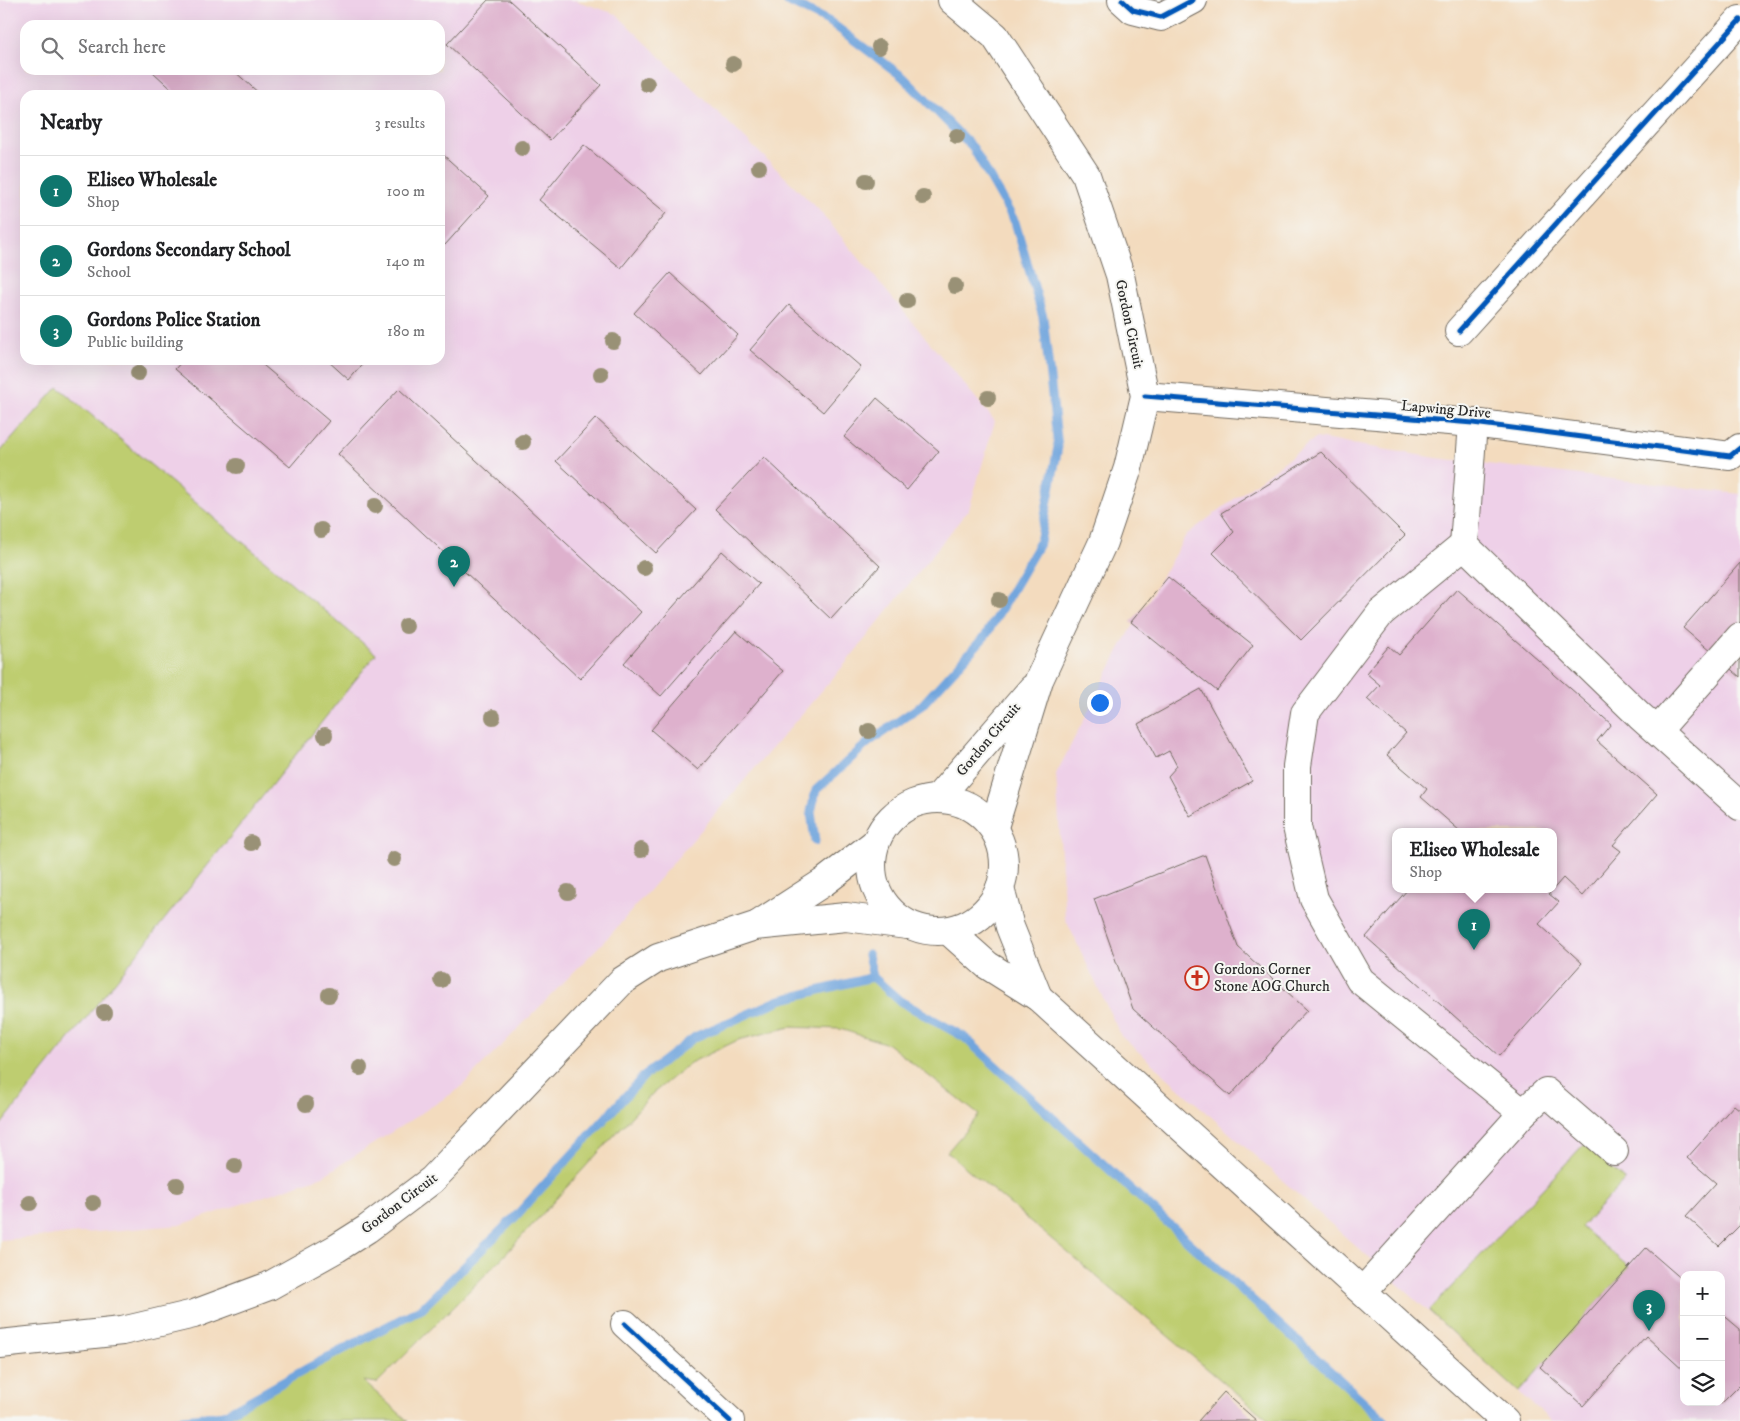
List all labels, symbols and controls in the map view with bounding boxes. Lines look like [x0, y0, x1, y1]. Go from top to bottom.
search box [20, 20, 445, 75]
icon: search [38, 34, 66, 62]
text: Search here [78, 36, 166, 59]
text: Nearby [40, 110, 102, 136]
text: 3 results [375, 113, 425, 133]
text: Eliseo Wholesale [87, 169, 217, 192]
text: 1 [53, 181, 59, 201]
text: 100 m [387, 181, 425, 201]
text: Shop [87, 192, 120, 212]
text: Gordons Secondary School [87, 239, 291, 262]
text: 2 [52, 251, 60, 271]
text: 140 m [386, 251, 425, 271]
text: School [87, 262, 131, 282]
street label: Gordon Circuit [1111, 278, 1148, 371]
text: Gordons Police Station [87, 309, 260, 332]
text: 3 [53, 321, 59, 341]
text: 180 m [387, 321, 425, 341]
text: Public building [87, 332, 183, 352]
street label: Lapwing Drive [1400, 396, 1492, 423]
pin: 2 [438, 546, 470, 587]
your location [1087, 690, 1113, 716]
street label: Gordon Circuit [952, 698, 1025, 780]
popup [1392, 828, 1557, 893]
text: Eliseo Wholesale [1409, 839, 1540, 862]
text: Shop [1409, 862, 1442, 882]
pin: 1 [1458, 909, 1490, 950]
place label: Gordons Corner Stone AOG Church [1214, 960, 1330, 996]
church icon: Gordons Corner Stone AOG Church [1184, 965, 1210, 991]
street label: Gordon Circuit [357, 1168, 441, 1238]
map controls [1680, 1271, 1725, 1406]
button: + [1680, 1271, 1725, 1316]
pin: 3 [1633, 1290, 1665, 1331]
button: − [1680, 1316, 1725, 1361]
button: layers [1680, 1361, 1725, 1406]

